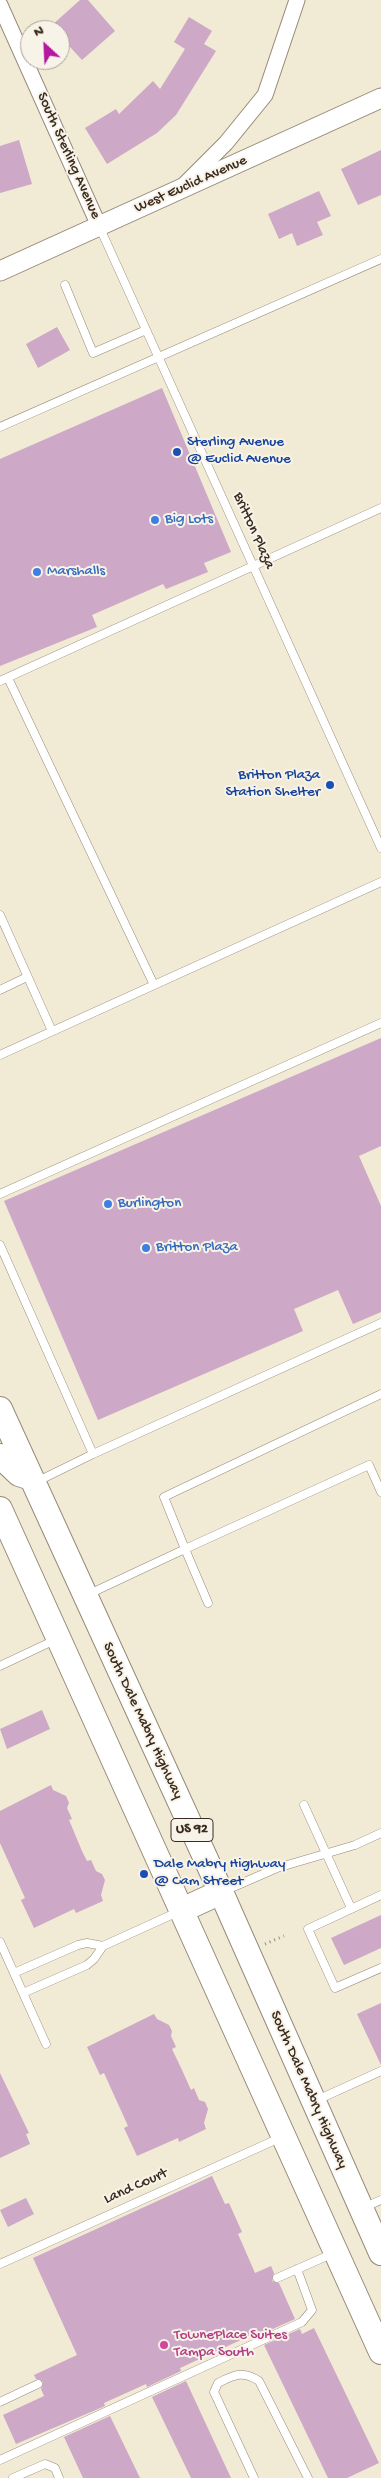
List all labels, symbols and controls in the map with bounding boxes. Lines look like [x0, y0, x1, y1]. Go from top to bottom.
north arrow [20, 20, 70, 70]
text: N [31, 22, 47, 41]
street label: South Sterling Avenue [32, 90, 104, 222]
street label: West Euclid Avenue [132, 152, 250, 218]
place label: Sterling Avenue @ Euclid Avenue [187, 434, 291, 469]
marker: Sterling Avenue @ Euclid Avenue [171, 446, 183, 458]
street label: Britton Plaza [228, 490, 278, 572]
place label: Big Lots [165, 511, 213, 529]
marker: Big Lots [149, 514, 161, 526]
place label: Marshalls [47, 563, 105, 581]
marker: Marshalls [31, 566, 43, 578]
place label: Britton Plaza Station Shelter [226, 767, 320, 802]
marker: Britton Plaza Station Shelter [324, 779, 336, 791]
place label: Burlington [118, 1195, 181, 1213]
marker: Burlington [102, 1198, 114, 1210]
place label: Britton Plaza [156, 1239, 238, 1257]
marker: Britton Plaza [140, 1242, 152, 1254]
street label: South Dale Mabry Highway [98, 1640, 186, 1802]
road number: US 92 [171, 1818, 213, 1842]
place label: Dale Mabry Highway @ Cam Street [154, 1856, 285, 1891]
marker: Dale Mabry Highway @ Cam Street [138, 1868, 150, 1880]
street label: South Dale Mabry Highway [265, 2008, 351, 2172]
street label: Land Court [101, 2165, 171, 2209]
place label: TownePlace Suites Tampa South [174, 2327, 287, 2362]
marker: TownePlace Suites Tampa South [158, 2339, 170, 2351]

